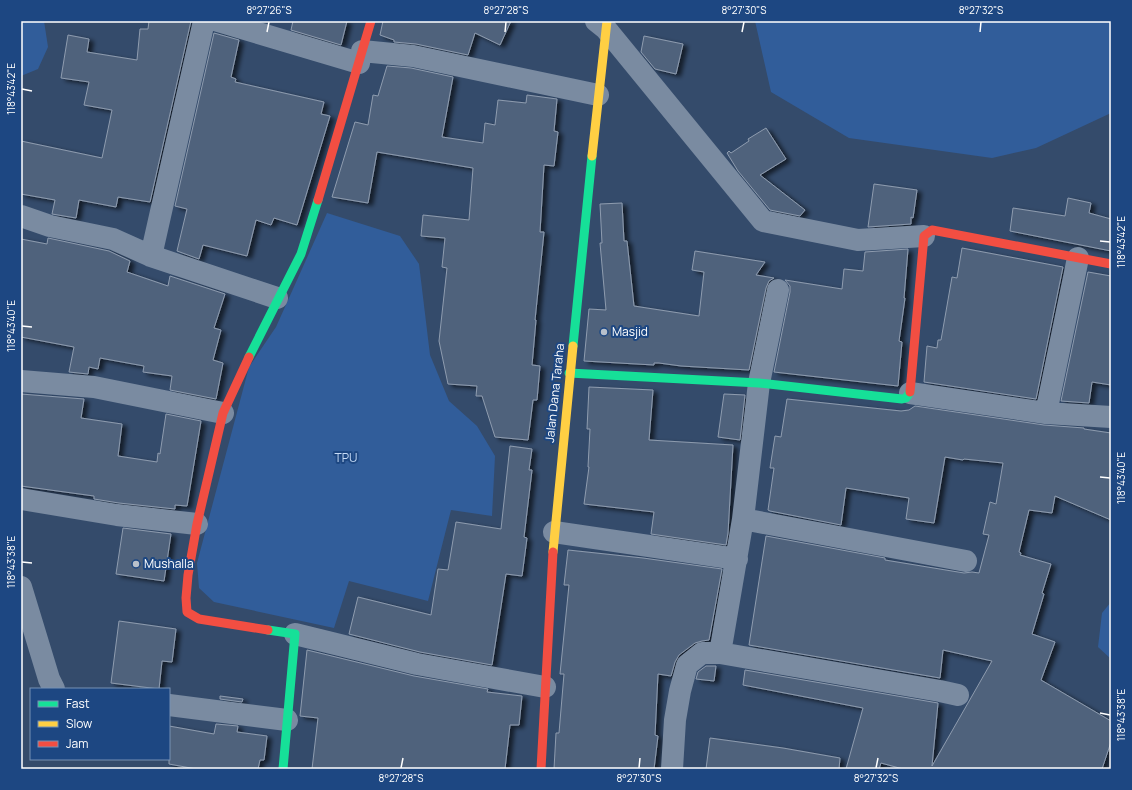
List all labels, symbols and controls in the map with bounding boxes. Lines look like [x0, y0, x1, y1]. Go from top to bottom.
text: 8°27'26"S [246, 3, 292, 17]
text: 8°27'28"S [484, 3, 528, 17]
text: 8°27'30"S [722, 3, 766, 17]
text: 8°27'32"S [959, 3, 1003, 17]
text: 118°43'42"E [4, 63, 18, 115]
text: 118°43'42"E [1114, 216, 1128, 268]
text: 118°43'40"E [4, 300, 18, 352]
place label: Masjid [612, 323, 648, 340]
marker: Masjid [599, 327, 609, 337]
street label: Jalan Dana Taraha [541, 342, 568, 443]
park label: TPU [335, 449, 357, 466]
text: 118°43'40"E [1114, 452, 1128, 504]
text: 118°43'38"E [4, 535, 18, 588]
place label: Mushalla [144, 555, 194, 572]
marker: Mushalla [131, 559, 141, 569]
legend [30, 688, 170, 760]
text: 118°43'38"E [1114, 688, 1128, 741]
text: Fast [66, 695, 90, 712]
text: Slow [66, 715, 92, 732]
text: Jam [66, 735, 88, 752]
text: 8°27'28"S [379, 771, 423, 785]
text: 8°27'30"S [617, 771, 661, 785]
text: 8°27'32"S [854, 771, 898, 785]

